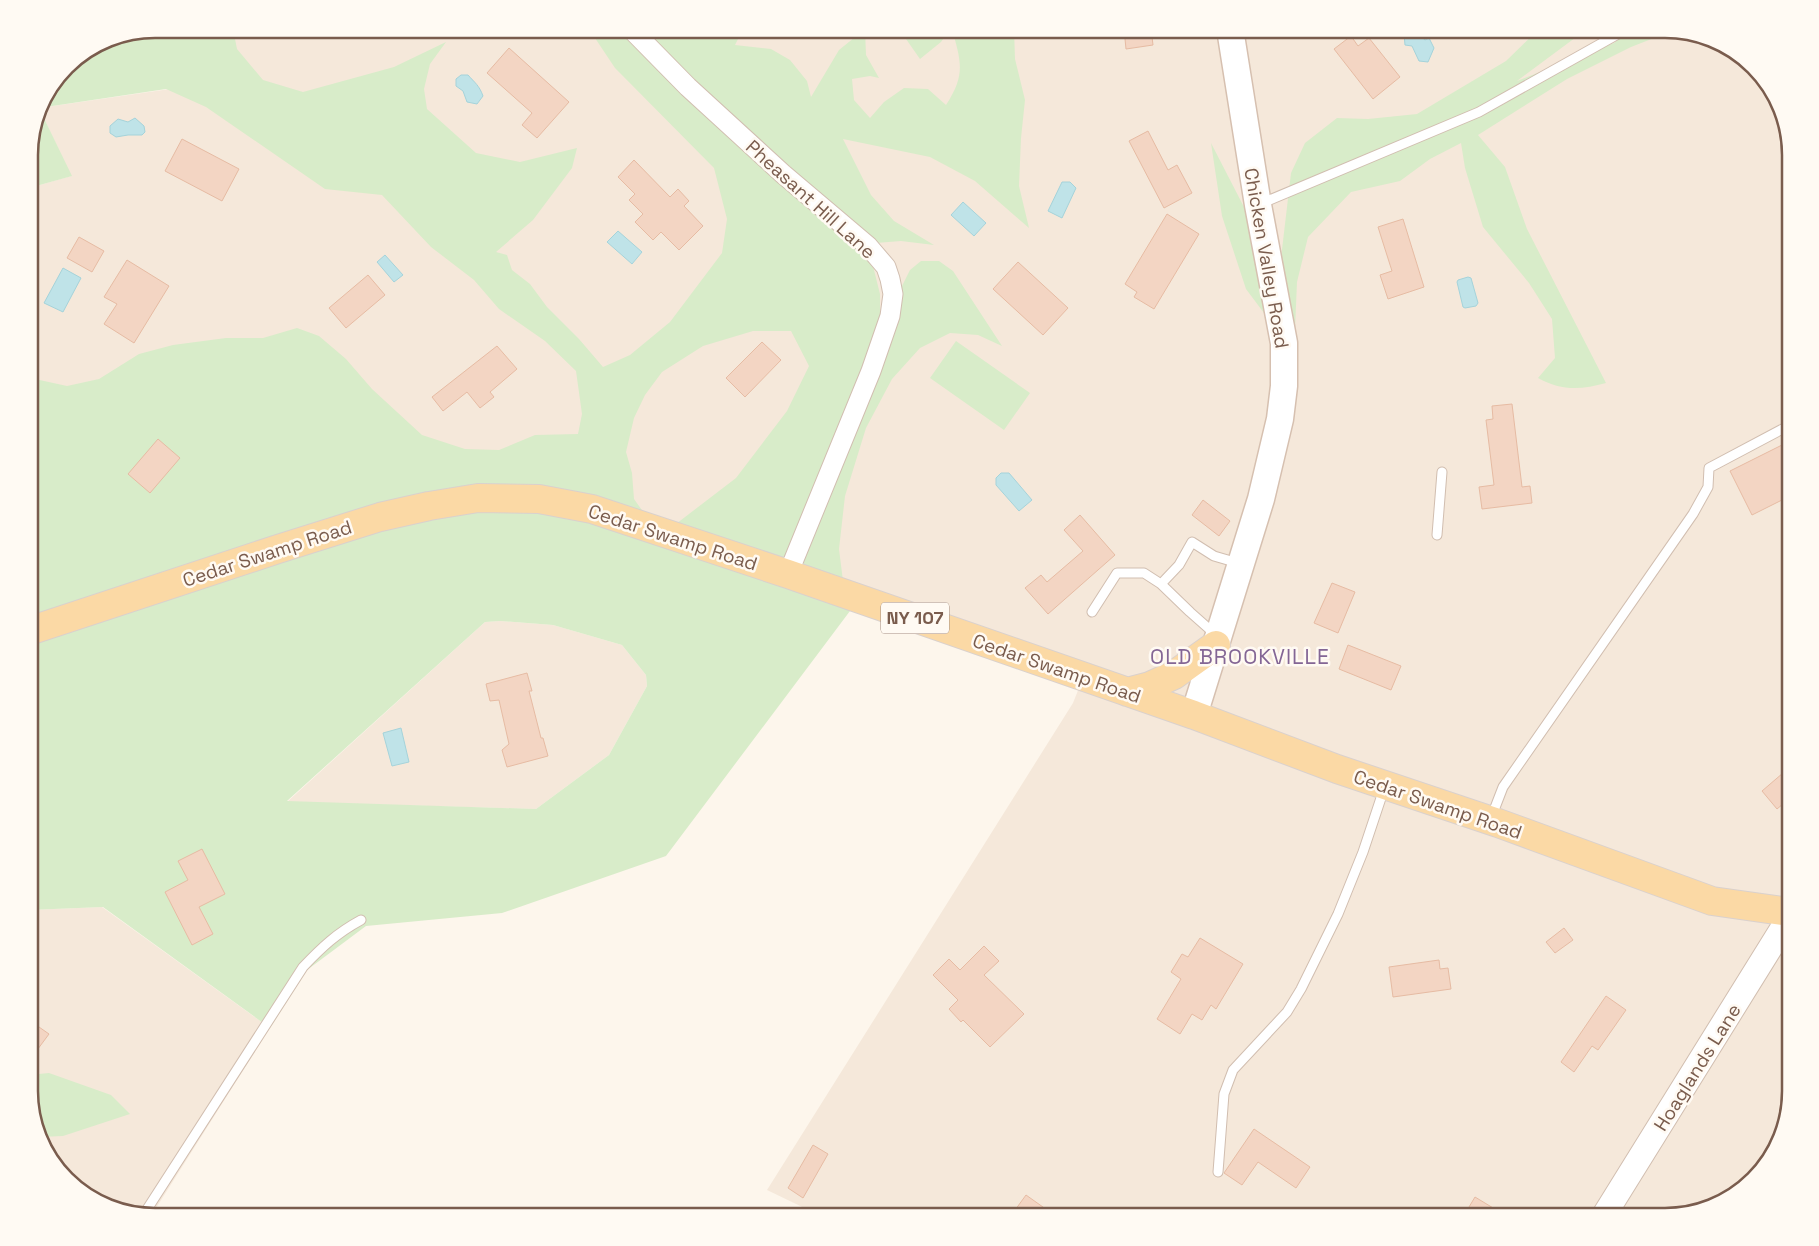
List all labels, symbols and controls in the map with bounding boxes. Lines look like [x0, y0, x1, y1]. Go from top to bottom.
street label: Pheasant Hill Lane [740, 134, 881, 264]
street label: Chicken Valley Road [1238, 166, 1295, 350]
street label: Cedar Swamp Road [585, 498, 761, 577]
street label: Cedar Swamp Road [179, 514, 355, 593]
road number: NY 107 [881, 602, 949, 634]
street label: Cedar Swamp Road [969, 628, 1144, 709]
district label: OLD BROOKVILLE [1150, 643, 1330, 670]
street label: Cedar Swamp Road [1350, 764, 1525, 845]
street label: Hoaglands Lane [1648, 999, 1747, 1136]

